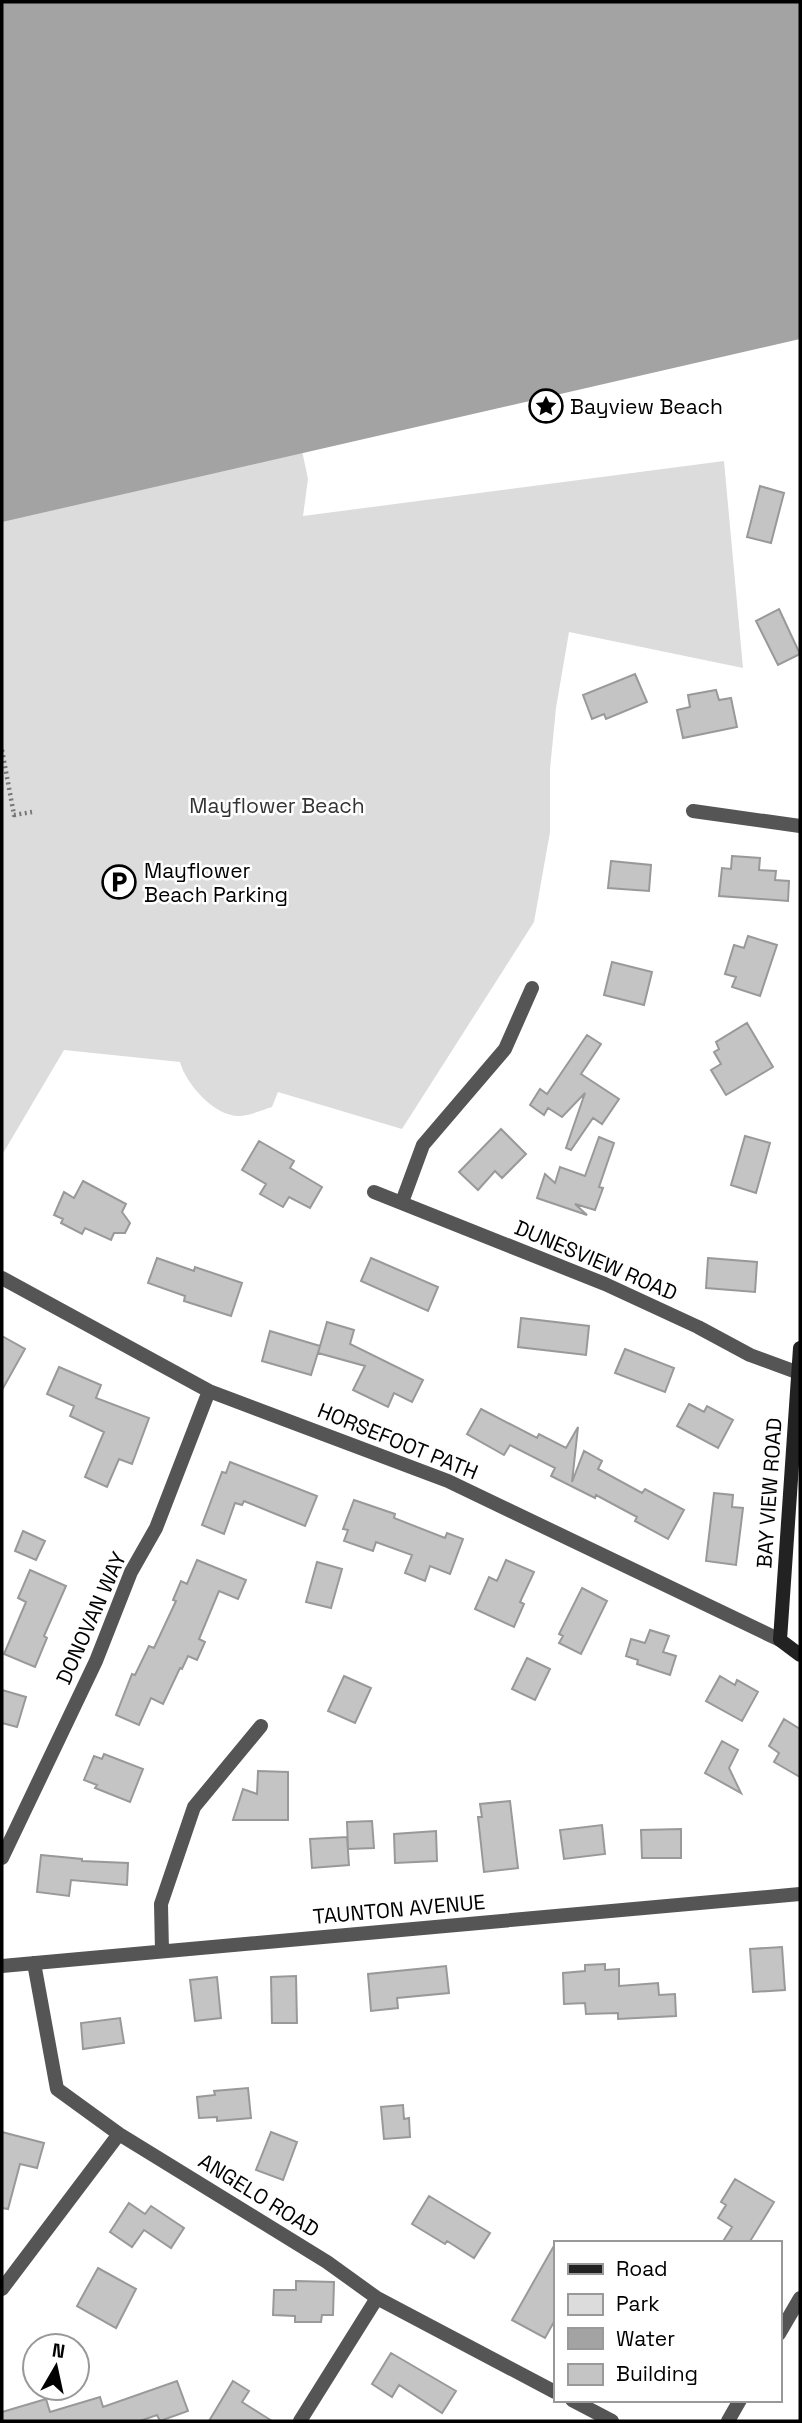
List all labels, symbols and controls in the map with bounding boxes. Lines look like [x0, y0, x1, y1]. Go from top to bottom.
place icon: Bayview Beach [527, 387, 565, 425]
place label: Bayview Beach [570, 393, 723, 420]
park label: Mayflower Beach [189, 792, 365, 819]
place label: Mayflower Beach Parking [144, 857, 288, 908]
parking icon: Mayflower Beach Parking [100, 863, 138, 901]
street label: DUNESVIEW ROAD [511, 1214, 681, 1306]
street label: HORSEFOOT PATH [314, 1396, 482, 1486]
street label: BAY VIEW ROAD [750, 1417, 788, 1569]
street label: DONOVAN WAY [50, 1547, 132, 1688]
street label: TAUNTON AVENUE [312, 1888, 486, 1930]
street label: ANGELO ROAD [193, 2147, 325, 2243]
legend [554, 2241, 781, 2402]
text: Road [616, 2255, 668, 2282]
text: Park [616, 2290, 660, 2317]
text: Water [616, 2325, 675, 2352]
north arrow [21, 2332, 91, 2402]
text: N [50, 2337, 67, 2364]
text: Building [616, 2360, 698, 2387]

